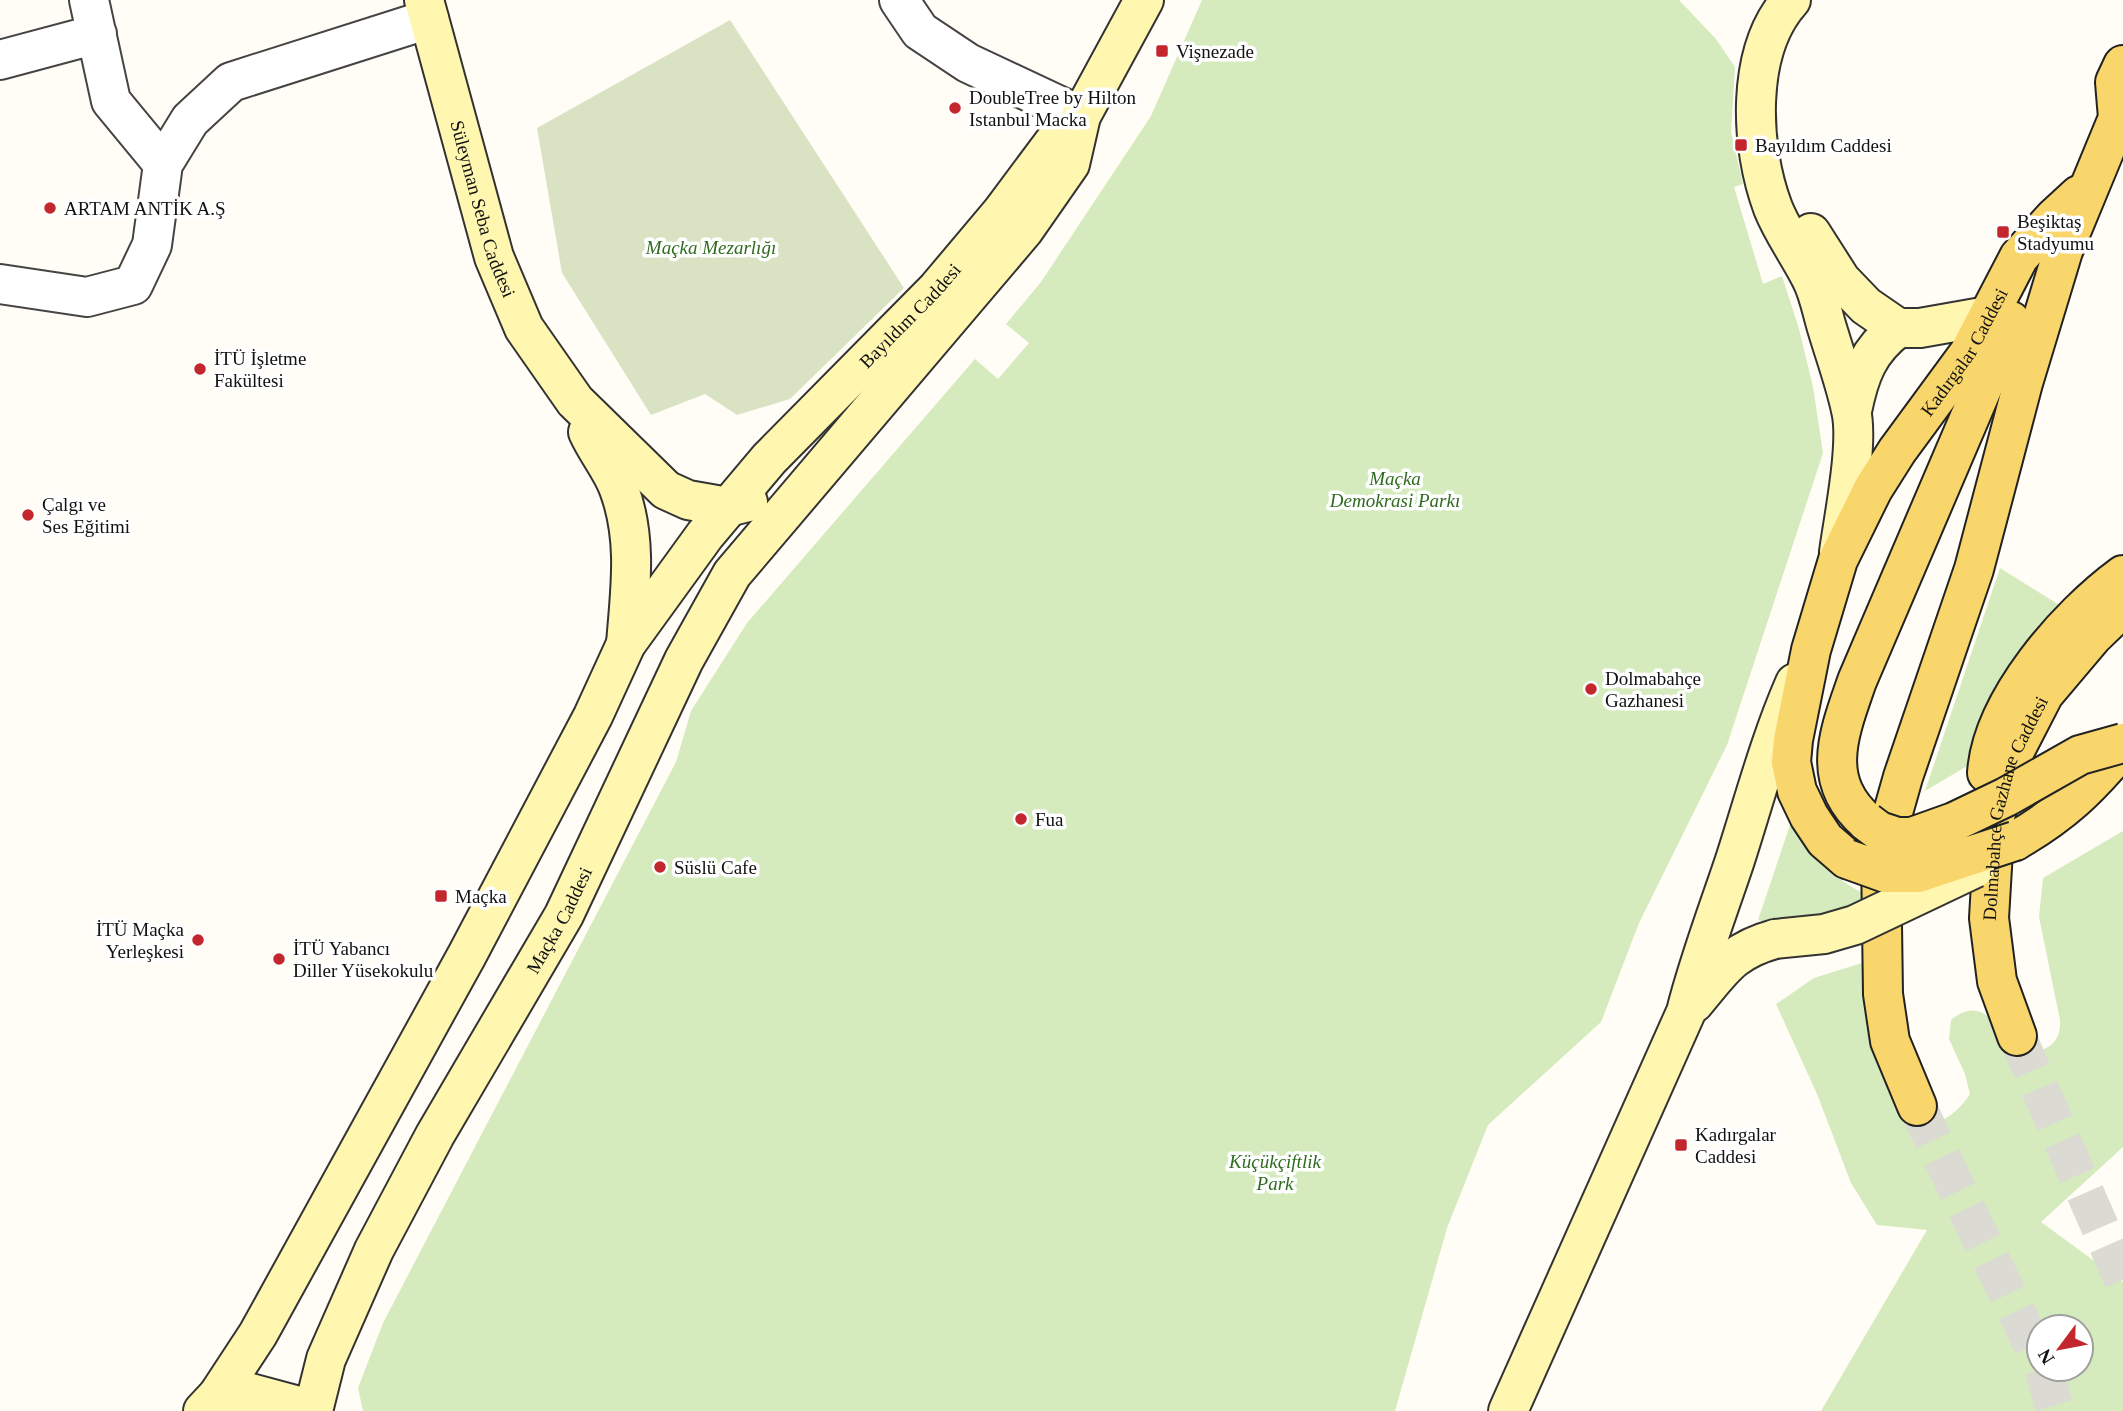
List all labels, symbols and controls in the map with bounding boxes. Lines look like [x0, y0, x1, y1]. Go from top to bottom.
place label: Vişnezade [1176, 41, 1254, 62]
marker: Vişnezade [1154, 43, 1170, 59]
place label: DoubleTree by Hilton Istanbul Macka [969, 87, 1137, 130]
marker: DoubleTree by Hilton Istanbul Macka [947, 100, 963, 116]
street label: Süleyman Seba Caddesi [447, 118, 520, 300]
place label: Bayıldım Caddesi [1755, 135, 1892, 156]
marker: Bayıldım Caddesi [1733, 137, 1749, 153]
place label: ARTAM ANTİK A.Ş [64, 198, 226, 219]
marker: ARTAM ANTİK A.Ş [42, 200, 58, 216]
place label: Beşiktaş Stadyumu [2017, 211, 2095, 254]
marker: Beşiktaş Stadyumu [1995, 224, 2011, 240]
park label: Maçka Mezarlığı [645, 237, 776, 258]
street label: Bayıldım Caddesi [855, 259, 965, 372]
street label: Kadırgalar Caddesi [1916, 285, 2011, 420]
place label: İTÜ İşletme Fakültesi [214, 348, 306, 391]
marker: İTÜ İşletme Fakültesi [192, 361, 208, 377]
park label: Maçka Demokrasi Parkı [1329, 468, 1460, 511]
place label: Çalgı ve Ses Eğitimi [42, 494, 130, 537]
marker: Çalgı ve Ses Eğitimi [20, 507, 36, 523]
place label: Dolmabahçe Gazhanesi [1605, 668, 1701, 711]
marker: Dolmabahçe Gazhanesi [1583, 681, 1599, 697]
street label: Dolmabahçe Gazhane Caddesi [1978, 693, 2052, 921]
place label: Fua [1035, 809, 1064, 830]
marker: Fua [1013, 811, 1029, 827]
place label: Süslü Cafe [674, 857, 757, 878]
marker: Süslü Cafe [652, 859, 668, 875]
street label: Maçka Caddesi [522, 864, 596, 977]
place label: Maçka [455, 886, 507, 907]
marker: Maçka [433, 888, 449, 904]
place label: İTÜ Maçka Yerleşkesi [96, 919, 185, 962]
marker: İTÜ Maçka Yerleşkesi [190, 932, 206, 948]
place label: İTÜ Yabancı Diller Yüsekokulu [293, 938, 434, 981]
marker: İTÜ Yabancı Diller Yüsekokulu [271, 951, 287, 967]
place label: Kadırgalar Caddesi [1695, 1124, 1777, 1167]
marker: Kadırgalar Caddesi [1673, 1137, 1689, 1153]
park label: Küçükçiftlik Park [1228, 1151, 1321, 1194]
north arrow [2025, 1313, 2095, 1383]
text: N [2033, 1345, 2059, 1368]

